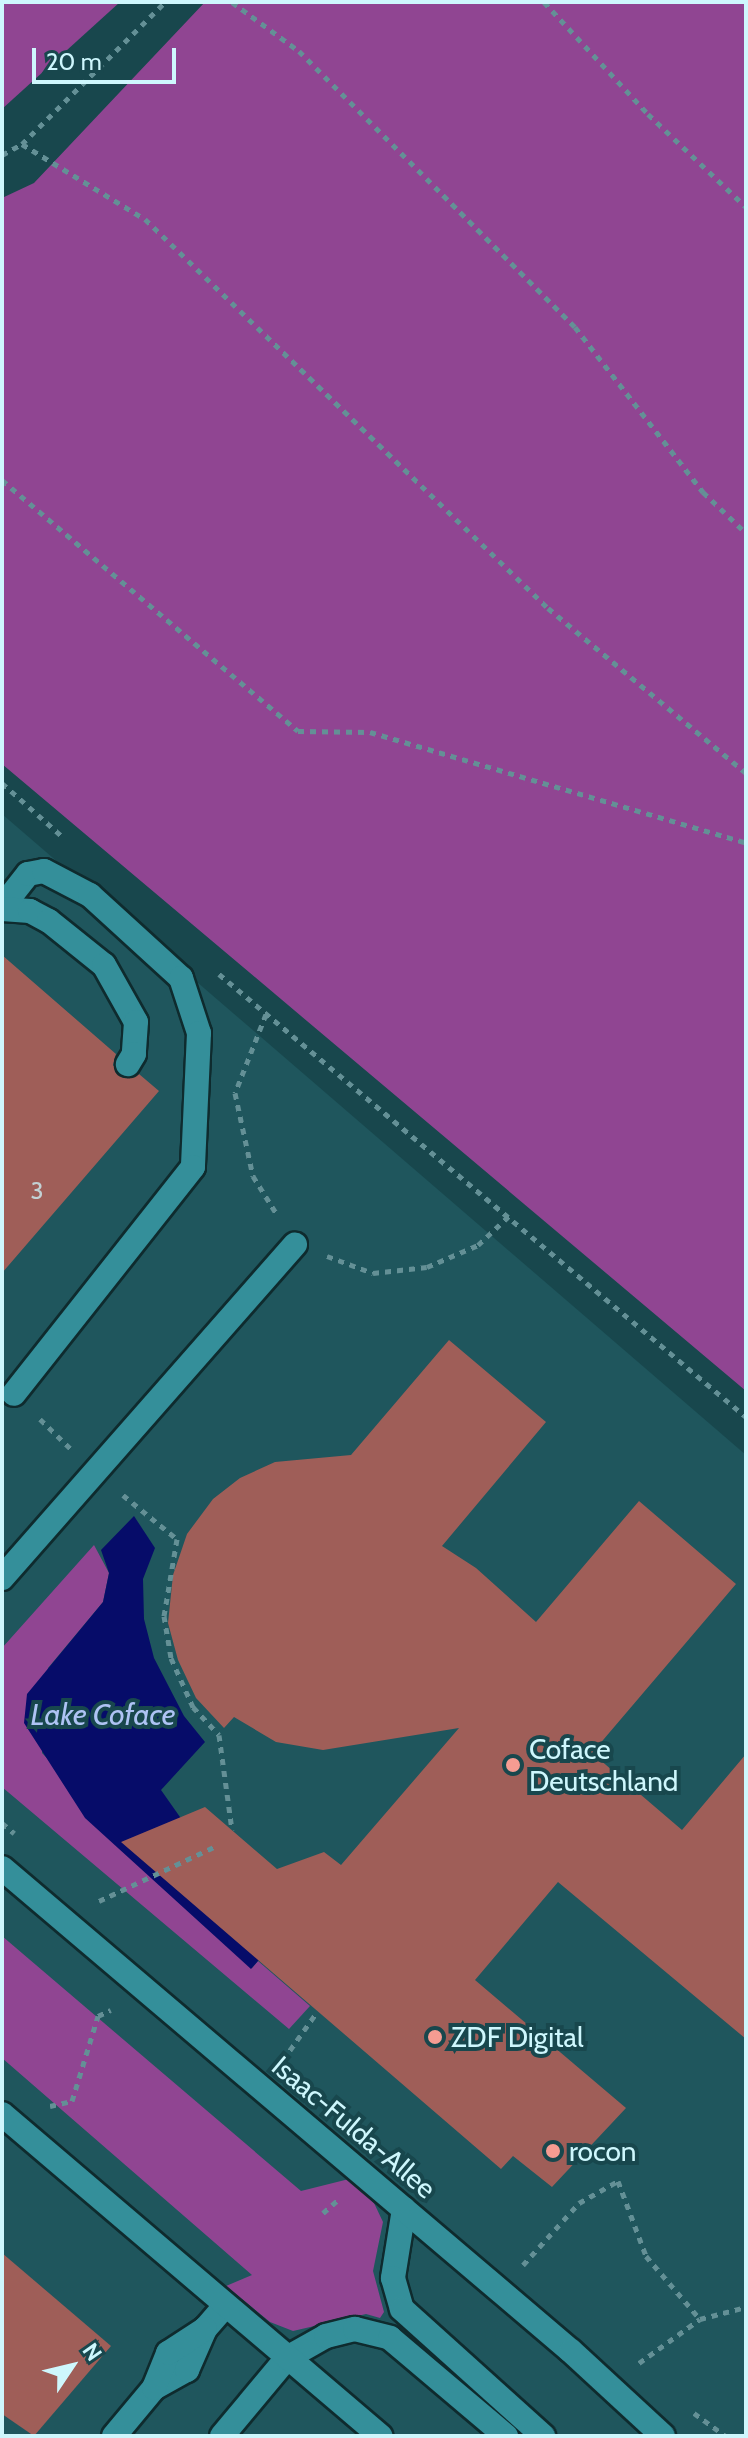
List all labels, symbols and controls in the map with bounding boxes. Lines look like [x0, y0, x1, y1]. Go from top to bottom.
scale bar [36, 32, 180, 82]
text: 20 m [46, 47, 102, 76]
house number: 3 [31, 1177, 43, 1205]
water label: Lake Coface [30, 1697, 176, 1733]
place label: Coface Deutschland [529, 1732, 678, 1798]
marker: Coface Deutschland [504, 1756, 522, 1774]
place label: ZDF Digital [451, 2020, 584, 2054]
marker: ZDF Digital [426, 2028, 444, 2046]
street label: Isaac-Fulda-Allee [265, 2049, 443, 2205]
place label: rocon [569, 2134, 636, 2168]
marker: rocon [544, 2142, 562, 2160]
north arrow [32, 2326, 112, 2406]
text: N [77, 2338, 108, 2366]

